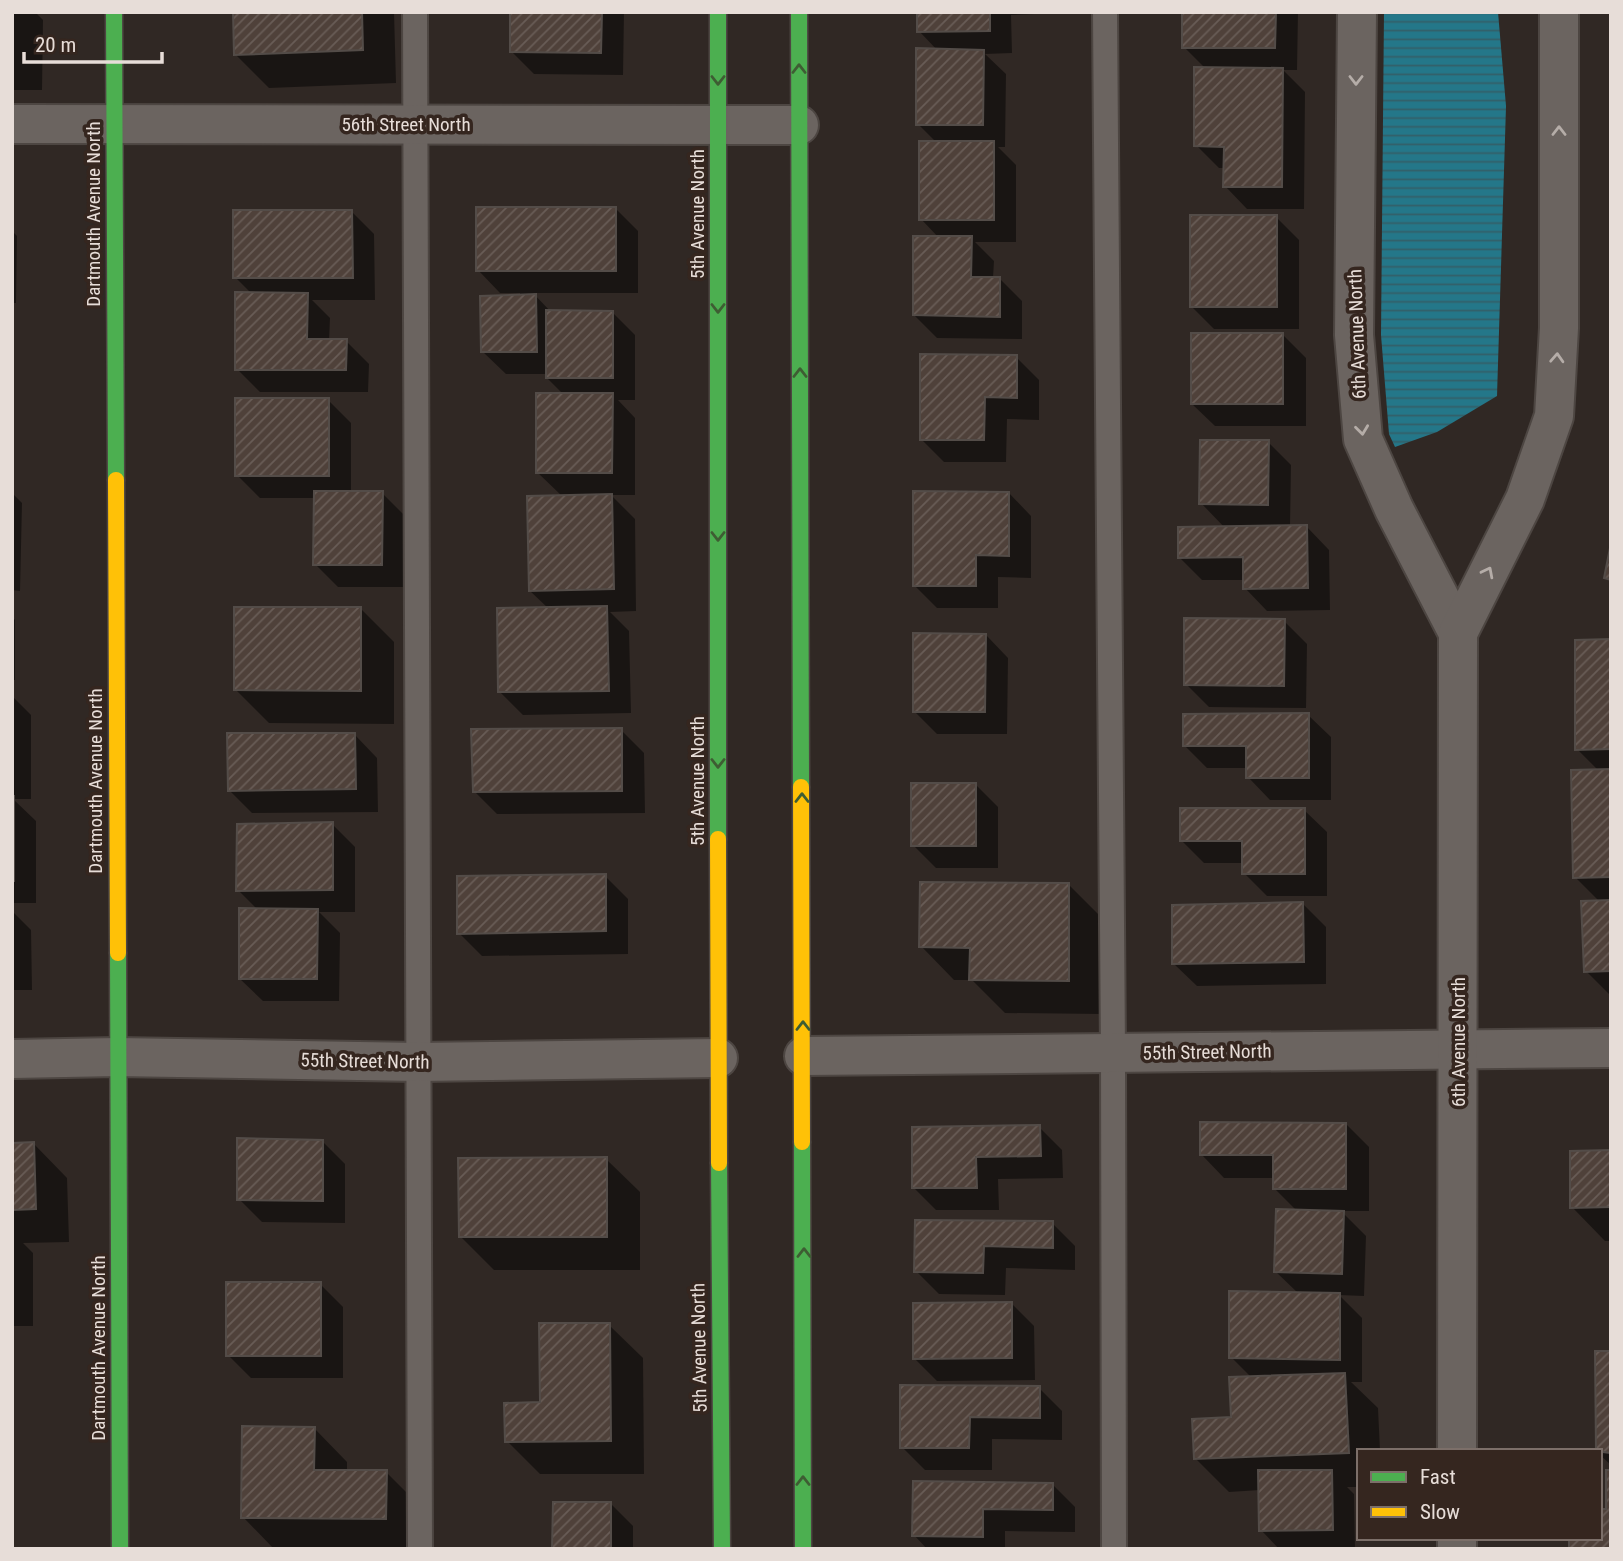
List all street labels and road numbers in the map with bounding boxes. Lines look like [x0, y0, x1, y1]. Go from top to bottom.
street label: 56th Street North [341, 113, 471, 136]
street label: Dartmouth Avenue North [82, 121, 105, 307]
street label: 5th Avenue North [686, 149, 709, 279]
street label: 6th Avenue North [1343, 269, 1371, 399]
street label: Dartmouth Avenue North [84, 688, 107, 874]
street label: 5th Avenue North [686, 716, 709, 846]
street label: 6th Avenue North [1447, 977, 1470, 1107]
street label: 55th Street North [1142, 1039, 1272, 1065]
street label: 55th Street North [300, 1048, 430, 1074]
street label: Dartmouth Avenue North [87, 1255, 110, 1441]
street label: 5th Avenue North [686, 1283, 712, 1413]

